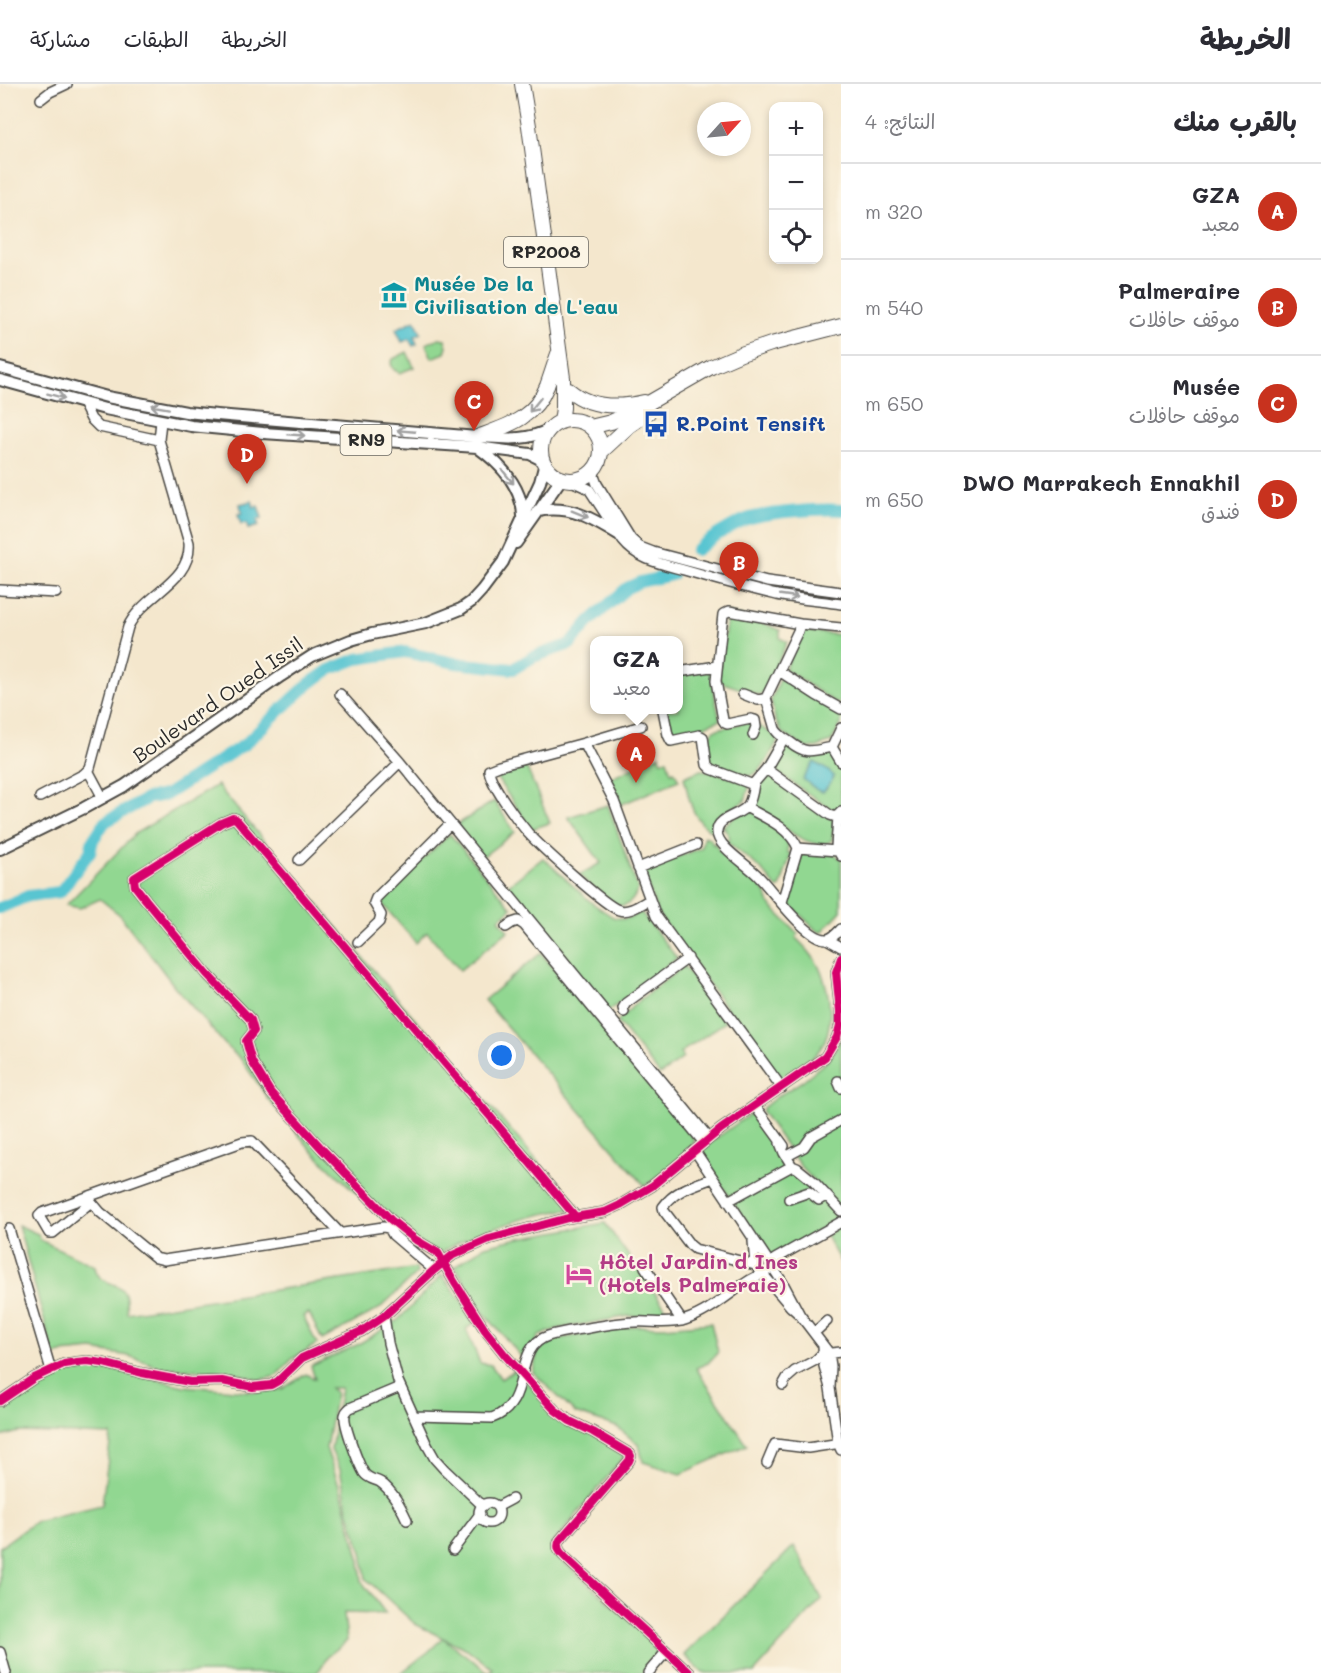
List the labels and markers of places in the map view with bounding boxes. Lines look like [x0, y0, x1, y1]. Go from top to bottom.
place label: Musée De la Civilisation de L'eau [414, 270, 619, 319]
museum icon: Musée De la Civilisation de L'eau [379, 280, 409, 310]
pin: C [454, 382, 494, 431]
bus stop icon: R.Point Tensift [641, 409, 671, 439]
place label: R.Point Tensift [676, 410, 826, 436]
pin: D [228, 434, 266, 484]
pin: B [720, 542, 758, 592]
pin: A [616, 734, 656, 783]
place label: Hôtel Jardin d Ines (Hotels Palmeraie) [599, 1248, 798, 1297]
hotel icon: Hôtel Jardin d Ines (Hotels Palmeraie) [564, 1259, 594, 1289]

